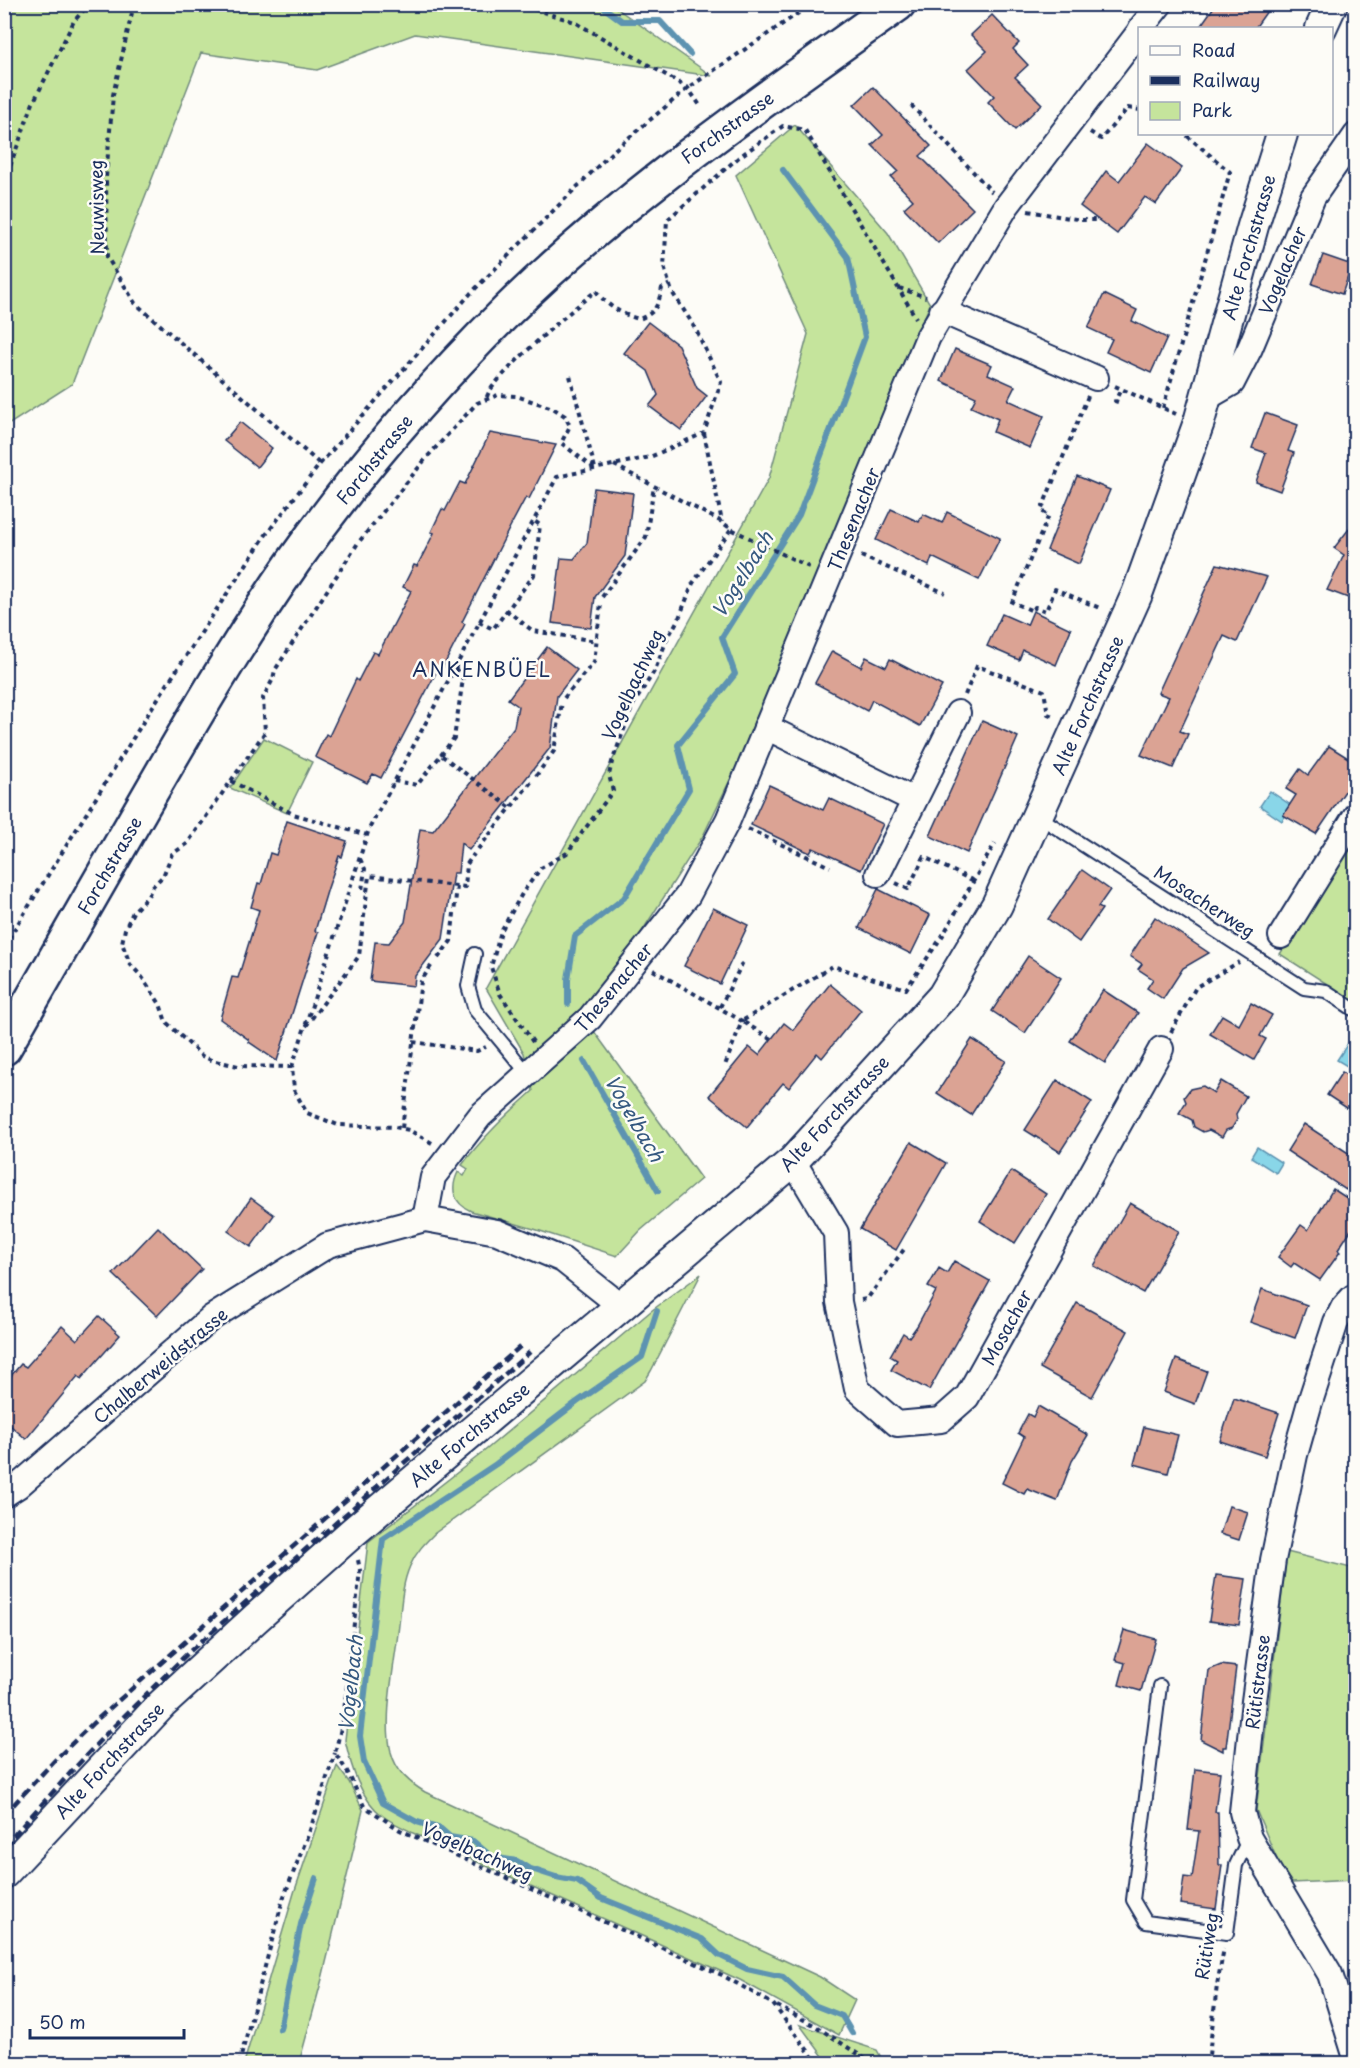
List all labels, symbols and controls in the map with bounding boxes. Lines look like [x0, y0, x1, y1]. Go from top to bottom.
legend [1138, 27, 1333, 135]
text: Road [1192, 36, 1236, 63]
text: Railway [1192, 66, 1260, 93]
street label: Forchstrasse [675, 84, 779, 170]
text: Park [1192, 96, 1232, 123]
street label: Neuwisweg [82, 159, 110, 255]
street label: Alte Forchstrasse [1214, 171, 1282, 323]
street label: Vogelacher [1251, 221, 1313, 318]
street label: Forchstrasse [329, 408, 419, 510]
street label: Thesenacher [820, 463, 886, 575]
water label: Vogelbach [704, 525, 780, 623]
street label: Vogelbachweg [594, 624, 670, 744]
street label: Alte Forchstrasse [1044, 631, 1130, 779]
district label: ANKENBÜEL [412, 654, 552, 684]
street label: Forchstrasse [70, 811, 148, 919]
street label: Mosacherweg [1149, 858, 1261, 944]
street label: Thesenacher [567, 936, 659, 1038]
street label: Alte Forchstrasse [773, 1049, 895, 1177]
water label: Vogelbach [598, 1069, 672, 1167]
street label: Mosacher [974, 1284, 1038, 1370]
street label: Chalberweidstrasse [87, 1300, 233, 1430]
street label: Alte Forchstrasse [403, 1375, 535, 1493]
water label: Vogelbach [330, 1633, 370, 1732]
street label: Rütistrasse [1238, 1633, 1276, 1731]
street label: Alte Forchstrasse [48, 1696, 170, 1824]
street label: Vogelbachweg [418, 1814, 538, 1888]
street label: Rütiweg [1187, 1910, 1225, 1982]
scale bar [30, 2002, 184, 2040]
text: 50 m [39, 2008, 86, 2035]

